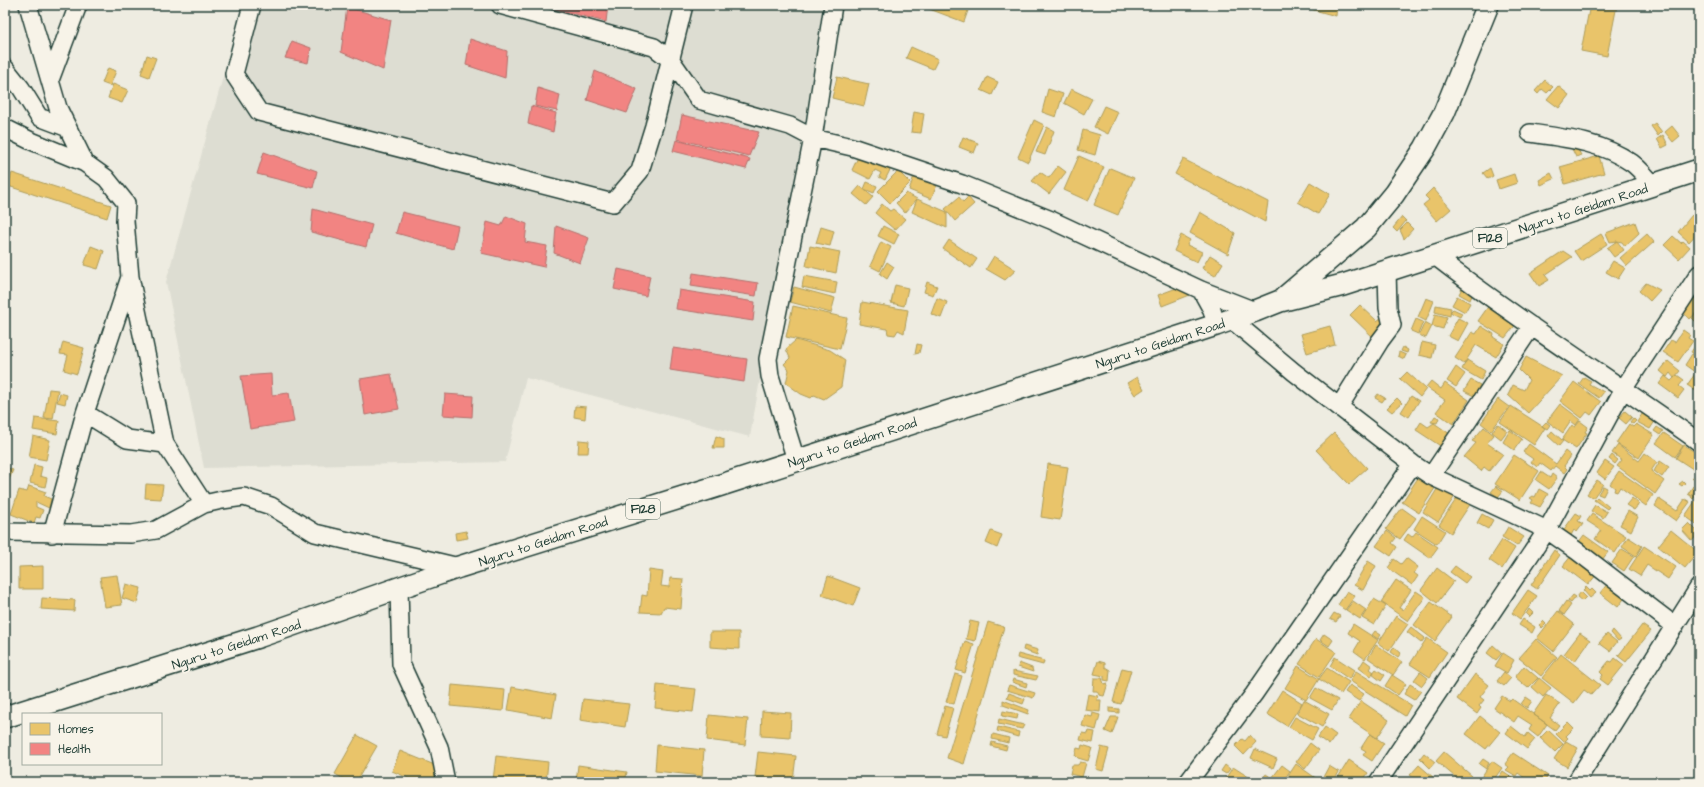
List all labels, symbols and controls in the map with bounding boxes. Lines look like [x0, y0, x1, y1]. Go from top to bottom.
street label: Nguru to Geidam Road [1516, 179, 1651, 239]
road number: F128 [1473, 228, 1507, 248]
street label: Nguru to Geidam Road [1093, 314, 1228, 374]
street label: Nguru to Geidam Road [785, 413, 920, 473]
road number: F128 [626, 499, 660, 519]
street label: Nguru to Geidam Road [476, 512, 611, 572]
street label: Nguru to Geidam Road [169, 615, 304, 675]
legend [22, 713, 162, 765]
text: Homes [58, 721, 94, 738]
text: Health [58, 741, 91, 758]

